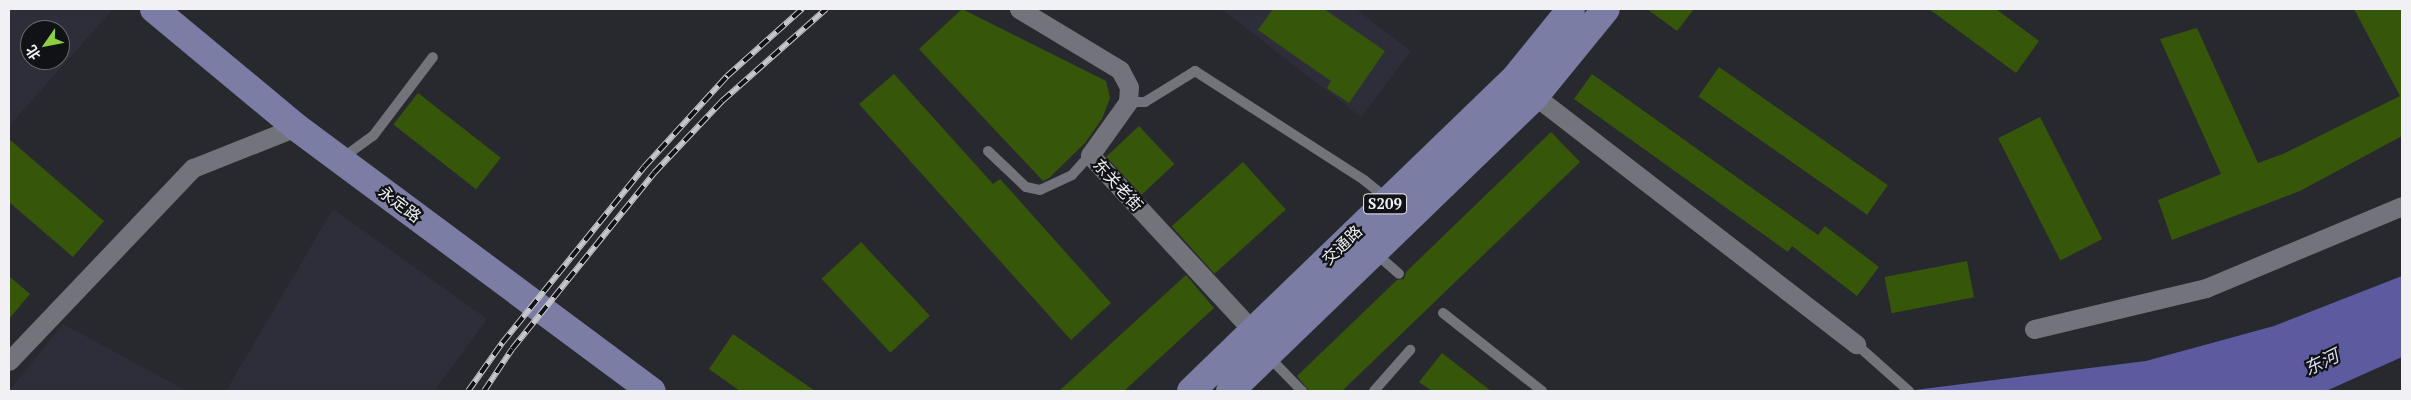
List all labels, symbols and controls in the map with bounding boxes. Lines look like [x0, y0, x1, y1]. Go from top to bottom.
north arrow [20, 20, 70, 70]
text: 北 [21, 42, 45, 64]
street label: 东关老街 [1089, 155, 1147, 215]
street label: 永定路 [375, 182, 425, 226]
road number: S209 [1362, 192, 1408, 216]
street label: 交通路 [1318, 221, 1366, 269]
water label: 东河 [2300, 344, 2342, 380]

